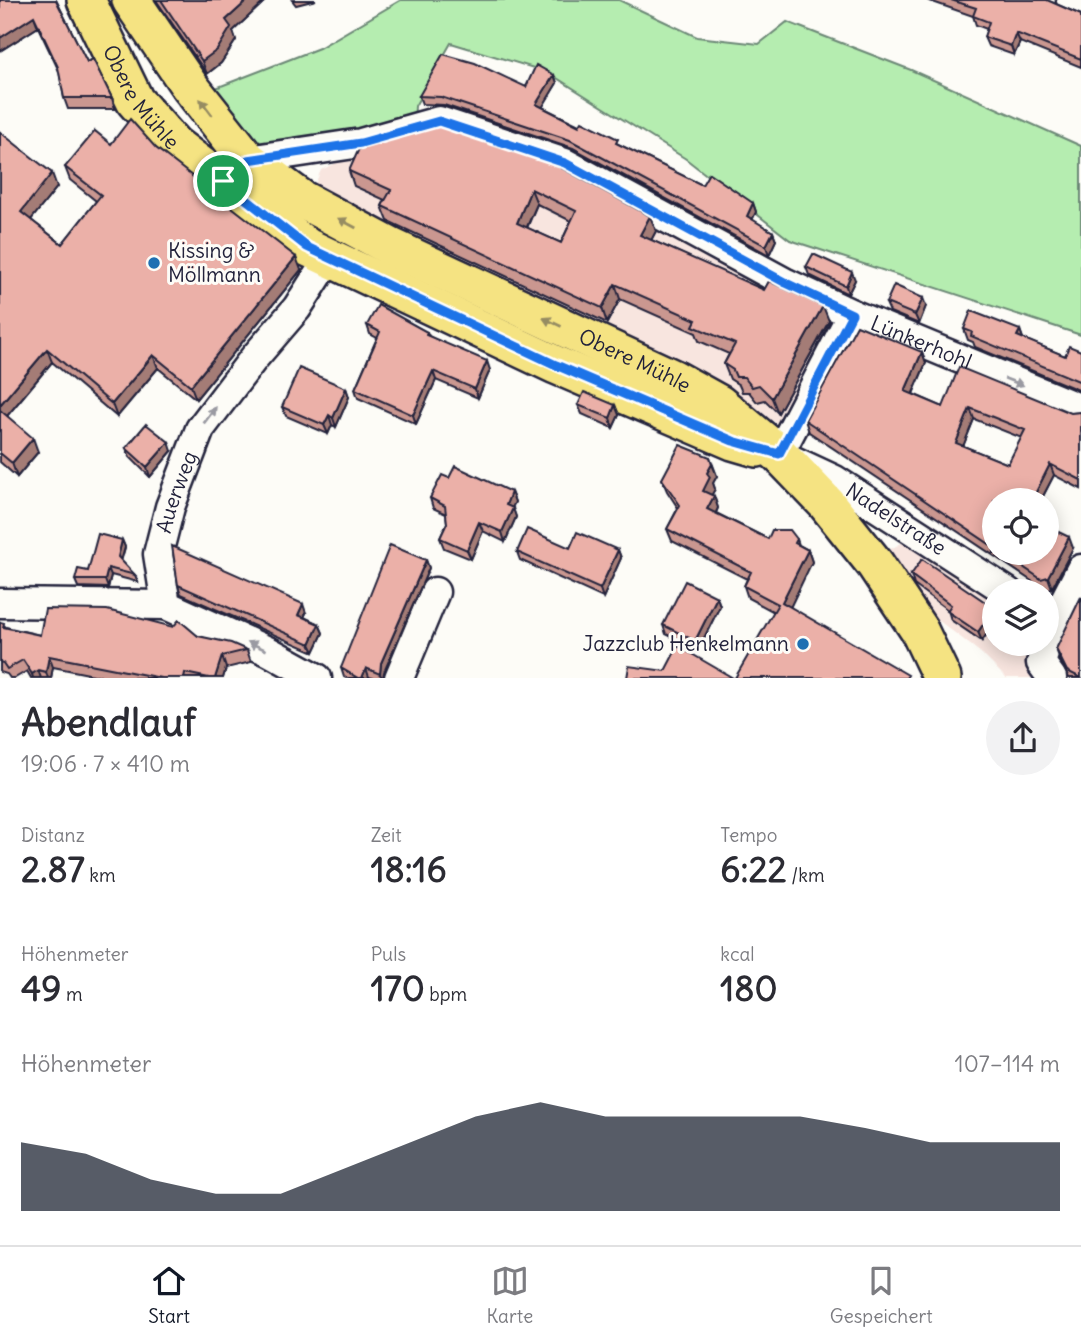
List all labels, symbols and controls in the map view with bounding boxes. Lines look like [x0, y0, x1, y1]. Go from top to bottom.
street label: Obere Mühle [97, 40, 185, 155]
one-way arrow [199, 98, 213, 116]
pin [193, 151, 253, 211]
icon: arrive [204, 162, 242, 200]
one-way arrow [337, 217, 356, 229]
place label: Kissing & Möllmann [168, 237, 261, 288]
marker: Kissing & Möllmann [146, 255, 162, 271]
street label: Lünkerhohl [867, 309, 976, 375]
one-way arrow [541, 316, 562, 327]
street label: Obere Mühle [574, 322, 696, 399]
one-way arrow [1003, 376, 1024, 387]
one-way arrow [203, 406, 217, 424]
street label: Auerweg [150, 447, 203, 536]
street label: Nadelstraße [841, 477, 951, 561]
map controls [982, 488, 1059, 656]
button: locate [982, 488, 1059, 565]
button: layers [982, 579, 1059, 656]
place label: Jazzclub Henkelmann [583, 630, 789, 657]
marker: Jazzclub Henkelmann [795, 636, 811, 652]
one-way arrow [247, 640, 267, 652]
text: Abendlauf [21, 699, 196, 746]
button: share [986, 701, 1060, 775]
text: 19:06 · 7 × 410 m [21, 749, 190, 778]
text: Distanz [21, 823, 85, 847]
text: Zeit [371, 823, 402, 847]
text: Tempo [720, 823, 777, 847]
text: 2.87 [21, 847, 85, 891]
text: 18:16 [371, 847, 447, 891]
text: 6:22 [720, 847, 787, 891]
text: km [85, 863, 116, 887]
text: /km [787, 863, 825, 887]
text: Höhenmeter [21, 942, 129, 966]
text: Puls [371, 942, 406, 966]
text: kcal [720, 942, 755, 966]
text: 49 [21, 966, 61, 1010]
text: 170 [371, 966, 425, 1010]
text: 180 [720, 966, 777, 1010]
text: m [61, 982, 83, 1006]
text: bpm [425, 982, 467, 1006]
text: Höhenmeter [21, 1049, 151, 1078]
text: 107–114 m [955, 1049, 1060, 1078]
tab: Start [148, 1262, 190, 1328]
tab: Karte [487, 1262, 533, 1328]
tab: Gespeichert [830, 1262, 933, 1328]

